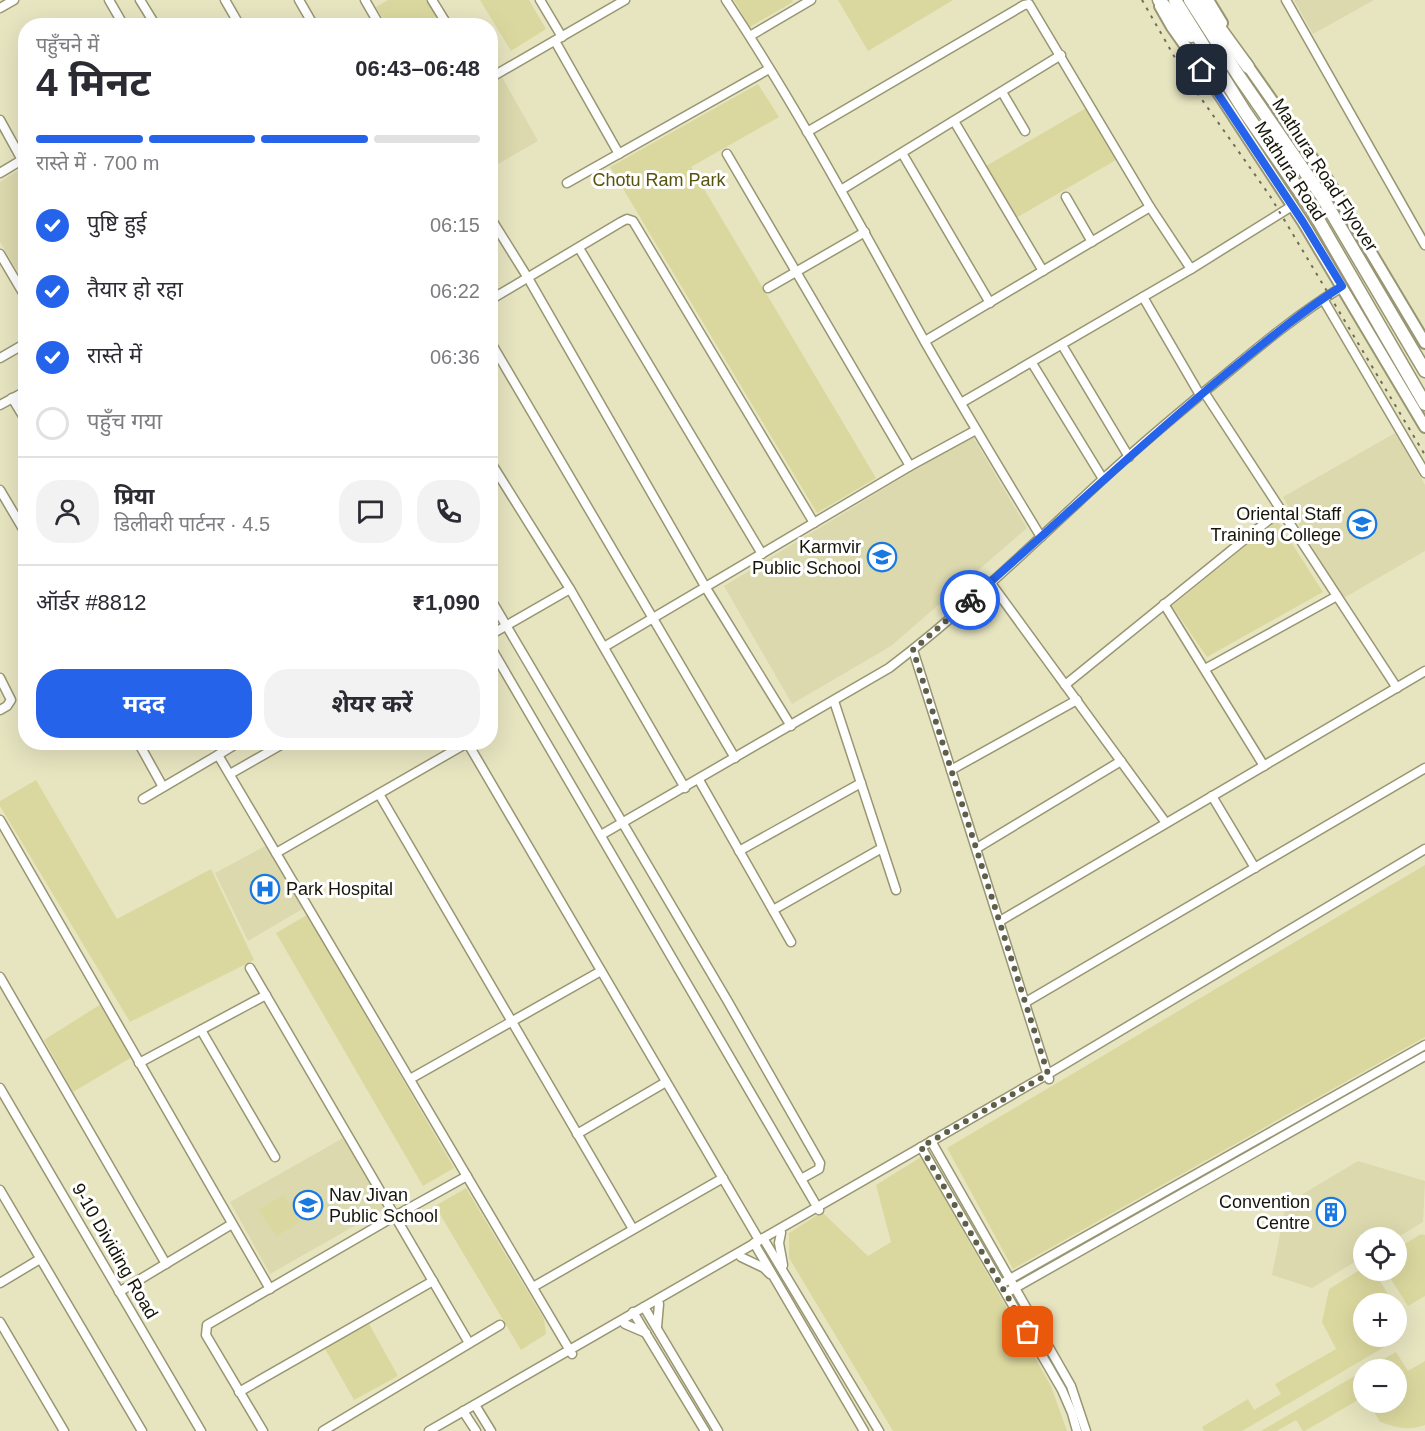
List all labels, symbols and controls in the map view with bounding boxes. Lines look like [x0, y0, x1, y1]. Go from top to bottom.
text: पहुँचने में [36, 34, 99, 56]
pin [1176, 44, 1227, 95]
icon: home [1185, 53, 1218, 86]
text: 06:43–06:48 [355, 56, 480, 81]
text: 4 मिनट [36, 61, 150, 104]
street label: Mathura Road Flyover [1268, 95, 1382, 255]
street label: Mathura Road [1251, 118, 1329, 224]
text: रास्ते में · 700 m [36, 152, 159, 174]
park label: Chotu Ram Park [592, 170, 727, 190]
icon: check [36, 209, 69, 242]
text: पुष्टि हुई [87, 211, 147, 236]
text: 06:15 [430, 214, 480, 236]
icon: check [36, 275, 69, 308]
text: तैयार हो रहा [87, 277, 183, 302]
text: 06:22 [430, 280, 480, 302]
icon: check [36, 341, 69, 374]
text: रास्ते में [87, 343, 142, 368]
text: 06:36 [430, 346, 480, 368]
text: पहुँच गया [87, 409, 162, 434]
button: person [36, 480, 99, 543]
button: chat [339, 480, 402, 543]
button: phone [417, 480, 480, 543]
text: प्रिया [114, 484, 154, 509]
place label: Oriental Staff Training College [1211, 504, 1342, 545]
school or university icon: Oriental Staff Training College [1346, 508, 1378, 540]
text: डिलीवरी पार्टनर · 4.5 [114, 513, 270, 535]
place label: Karmvir Public School [752, 537, 861, 578]
school or university icon: Karmvir Public School [866, 541, 898, 573]
courier [940, 570, 1000, 630]
icon: bike [954, 584, 987, 617]
text: ऑर्डर #8812 [36, 590, 147, 615]
text: ₹1,090 [412, 590, 480, 615]
button: मदद [36, 669, 252, 738]
button: शेयर करें [264, 669, 480, 738]
hospital icon: Park Hospital [249, 873, 281, 905]
place label: Park Hospital [286, 879, 393, 899]
street label: 9-10 Dividing Road [68, 1180, 162, 1322]
place label: Nav Jivan Public School [329, 1185, 438, 1226]
school or university icon: Nav Jivan Public School [292, 1189, 324, 1221]
place label: Convention Centre [1219, 1192, 1310, 1233]
building icon: Convention Centre [1315, 1196, 1347, 1228]
map controls [1353, 1227, 1407, 1413]
button: locate [1353, 1227, 1407, 1281]
button: + [1353, 1293, 1407, 1347]
pin [1002, 1306, 1053, 1357]
icon: bag [1011, 1315, 1044, 1348]
button: − [1353, 1359, 1407, 1413]

